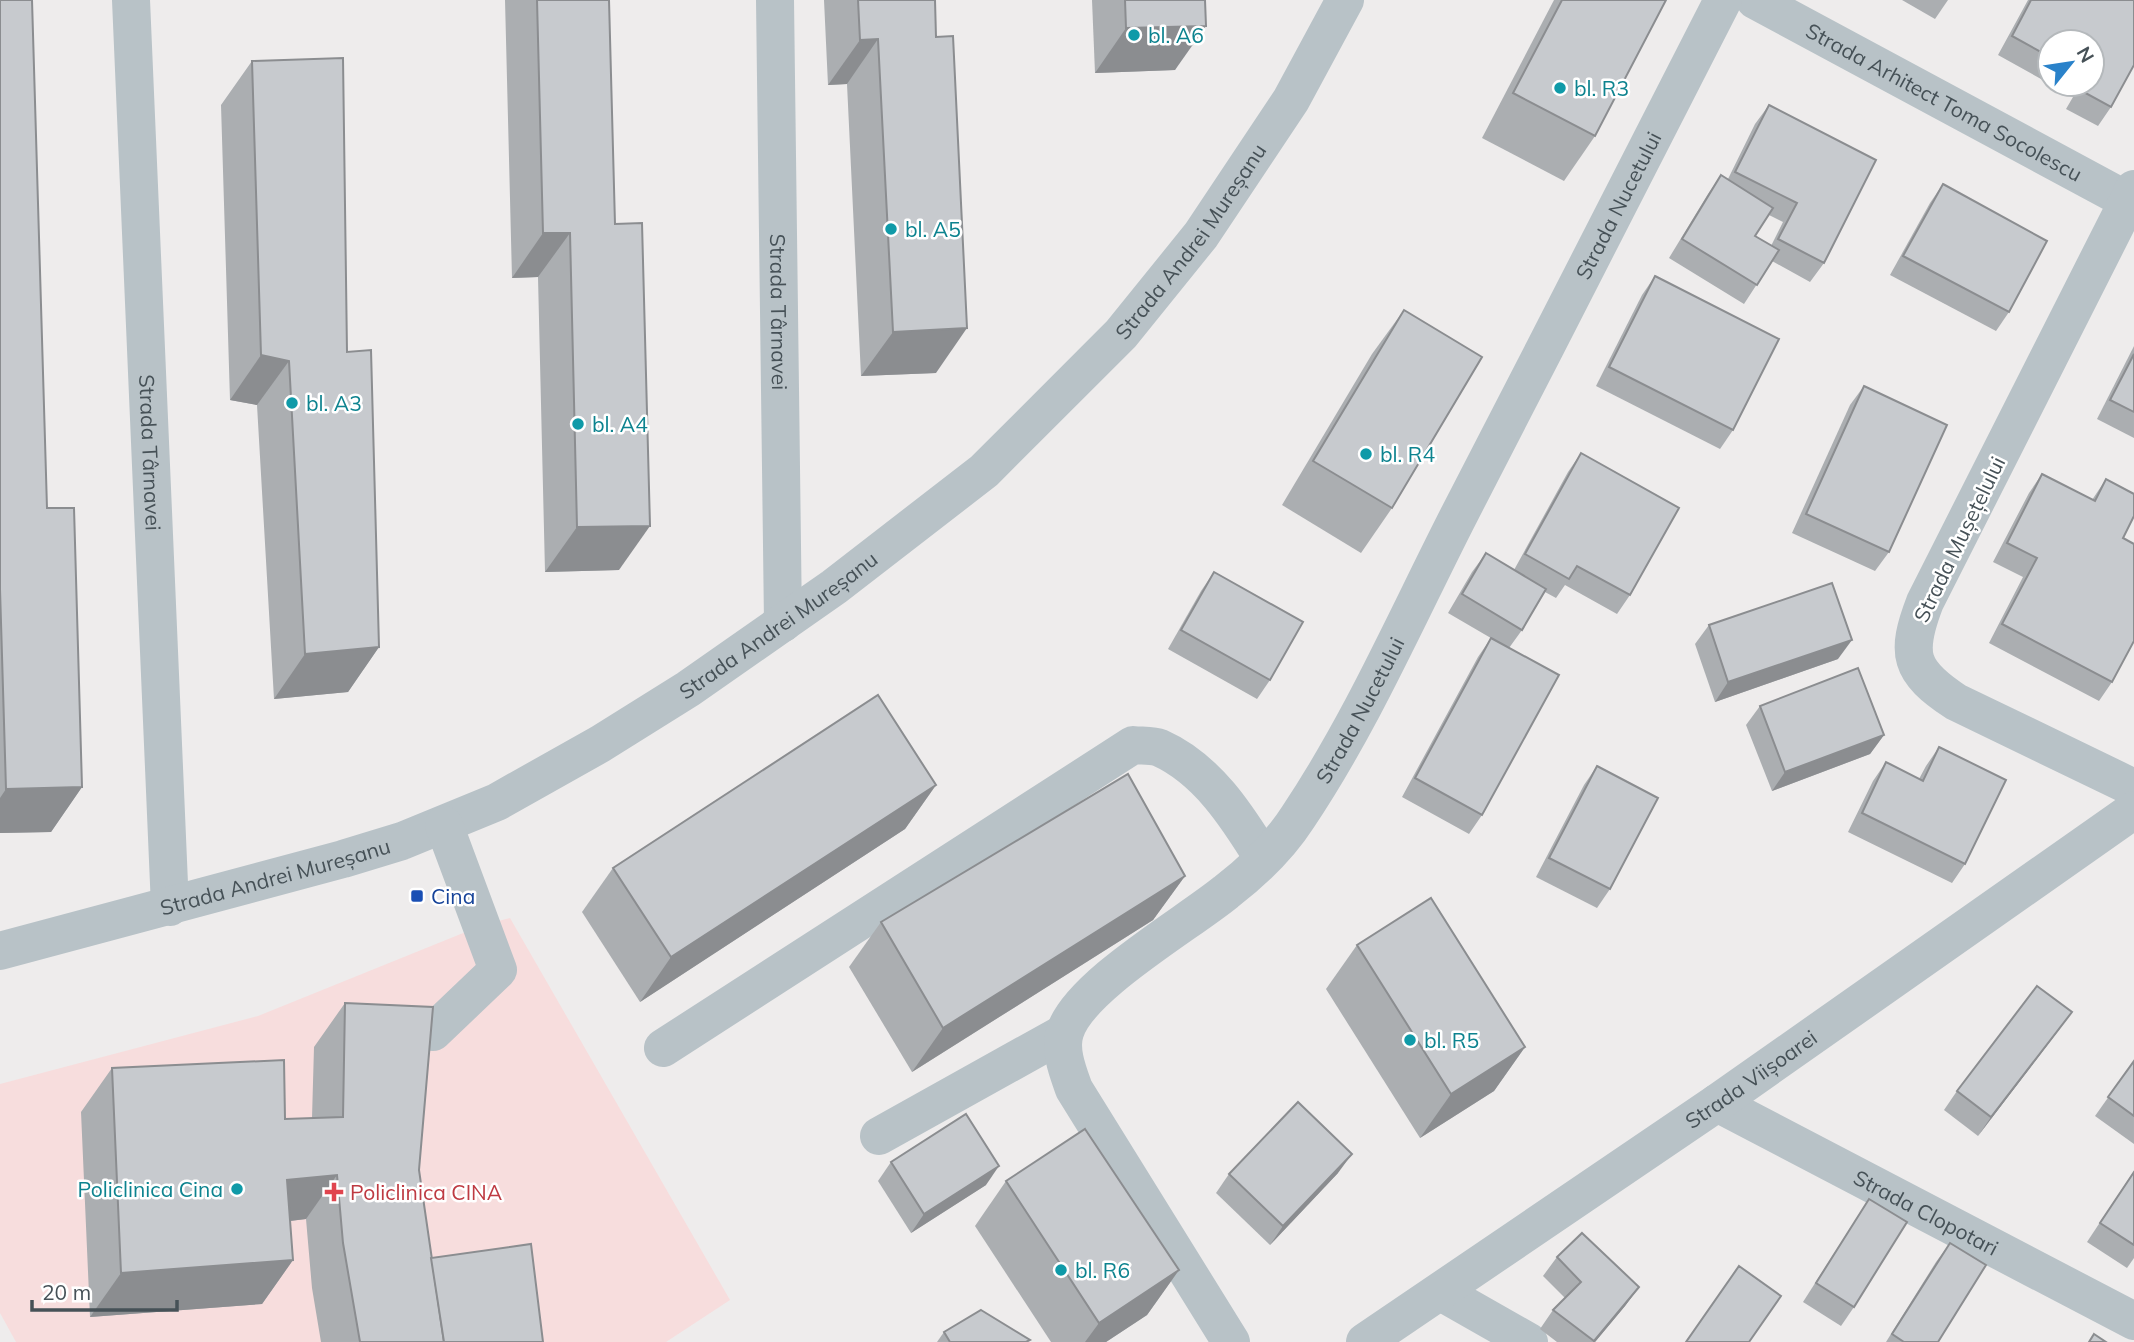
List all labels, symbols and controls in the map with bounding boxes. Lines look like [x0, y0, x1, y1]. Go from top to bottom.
street label: Strada Arhitect Toma Socolescu [1802, 17, 2087, 187]
place label: bl. A6 [1148, 22, 1204, 48]
marker: bl. A6 [1126, 27, 1142, 43]
north arrow [2036, 28, 2106, 98]
text: N [2072, 42, 2100, 67]
place label: bl. R3 [1574, 75, 1629, 101]
marker: bl. R3 [1552, 80, 1568, 96]
street label: Strada Nucetului [1569, 127, 1667, 284]
street label: Strada Andrei Mureșanu [1109, 138, 1271, 344]
place label: bl. A5 [905, 216, 961, 242]
marker: bl. A5 [883, 221, 899, 237]
street label: Strada Târnavei [765, 234, 793, 390]
street label: Strada Târnavei [134, 374, 167, 531]
place label: bl. A3 [306, 390, 362, 416]
marker: bl. A3 [284, 395, 300, 411]
place label: bl. A4 [592, 411, 648, 437]
marker: bl. A4 [570, 416, 586, 432]
place label: bl. R4 [1380, 441, 1435, 467]
marker: bl. R4 [1358, 446, 1374, 462]
street label: Strada Mușețelului [1908, 452, 2011, 627]
street label: Strada Andrei Mureșanu [674, 545, 882, 704]
street label: Strada Nucetului [1310, 633, 1410, 788]
street label: Strada Andrei Mureșanu [157, 832, 393, 920]
place label: Cina [431, 883, 475, 909]
marker: Cina [409, 888, 425, 904]
street label: Strada Viișoarei [1680, 1024, 1822, 1134]
place label: bl. R5 [1424, 1027, 1479, 1053]
marker: bl. R5 [1402, 1032, 1418, 1048]
street label: Strada Clopotari [1849, 1164, 2003, 1261]
place label: Policlinica Cina [77, 1176, 223, 1202]
place label: Policlinica CINA [350, 1179, 503, 1205]
marker: Policlinica Cina [229, 1181, 245, 1197]
marker: Policlinica CINA [324, 1182, 344, 1202]
place label: bl. R6 [1075, 1257, 1130, 1283]
marker: bl. R6 [1053, 1262, 1069, 1278]
scale bar [32, 1268, 177, 1312]
text: 20 m [42, 1279, 91, 1305]

